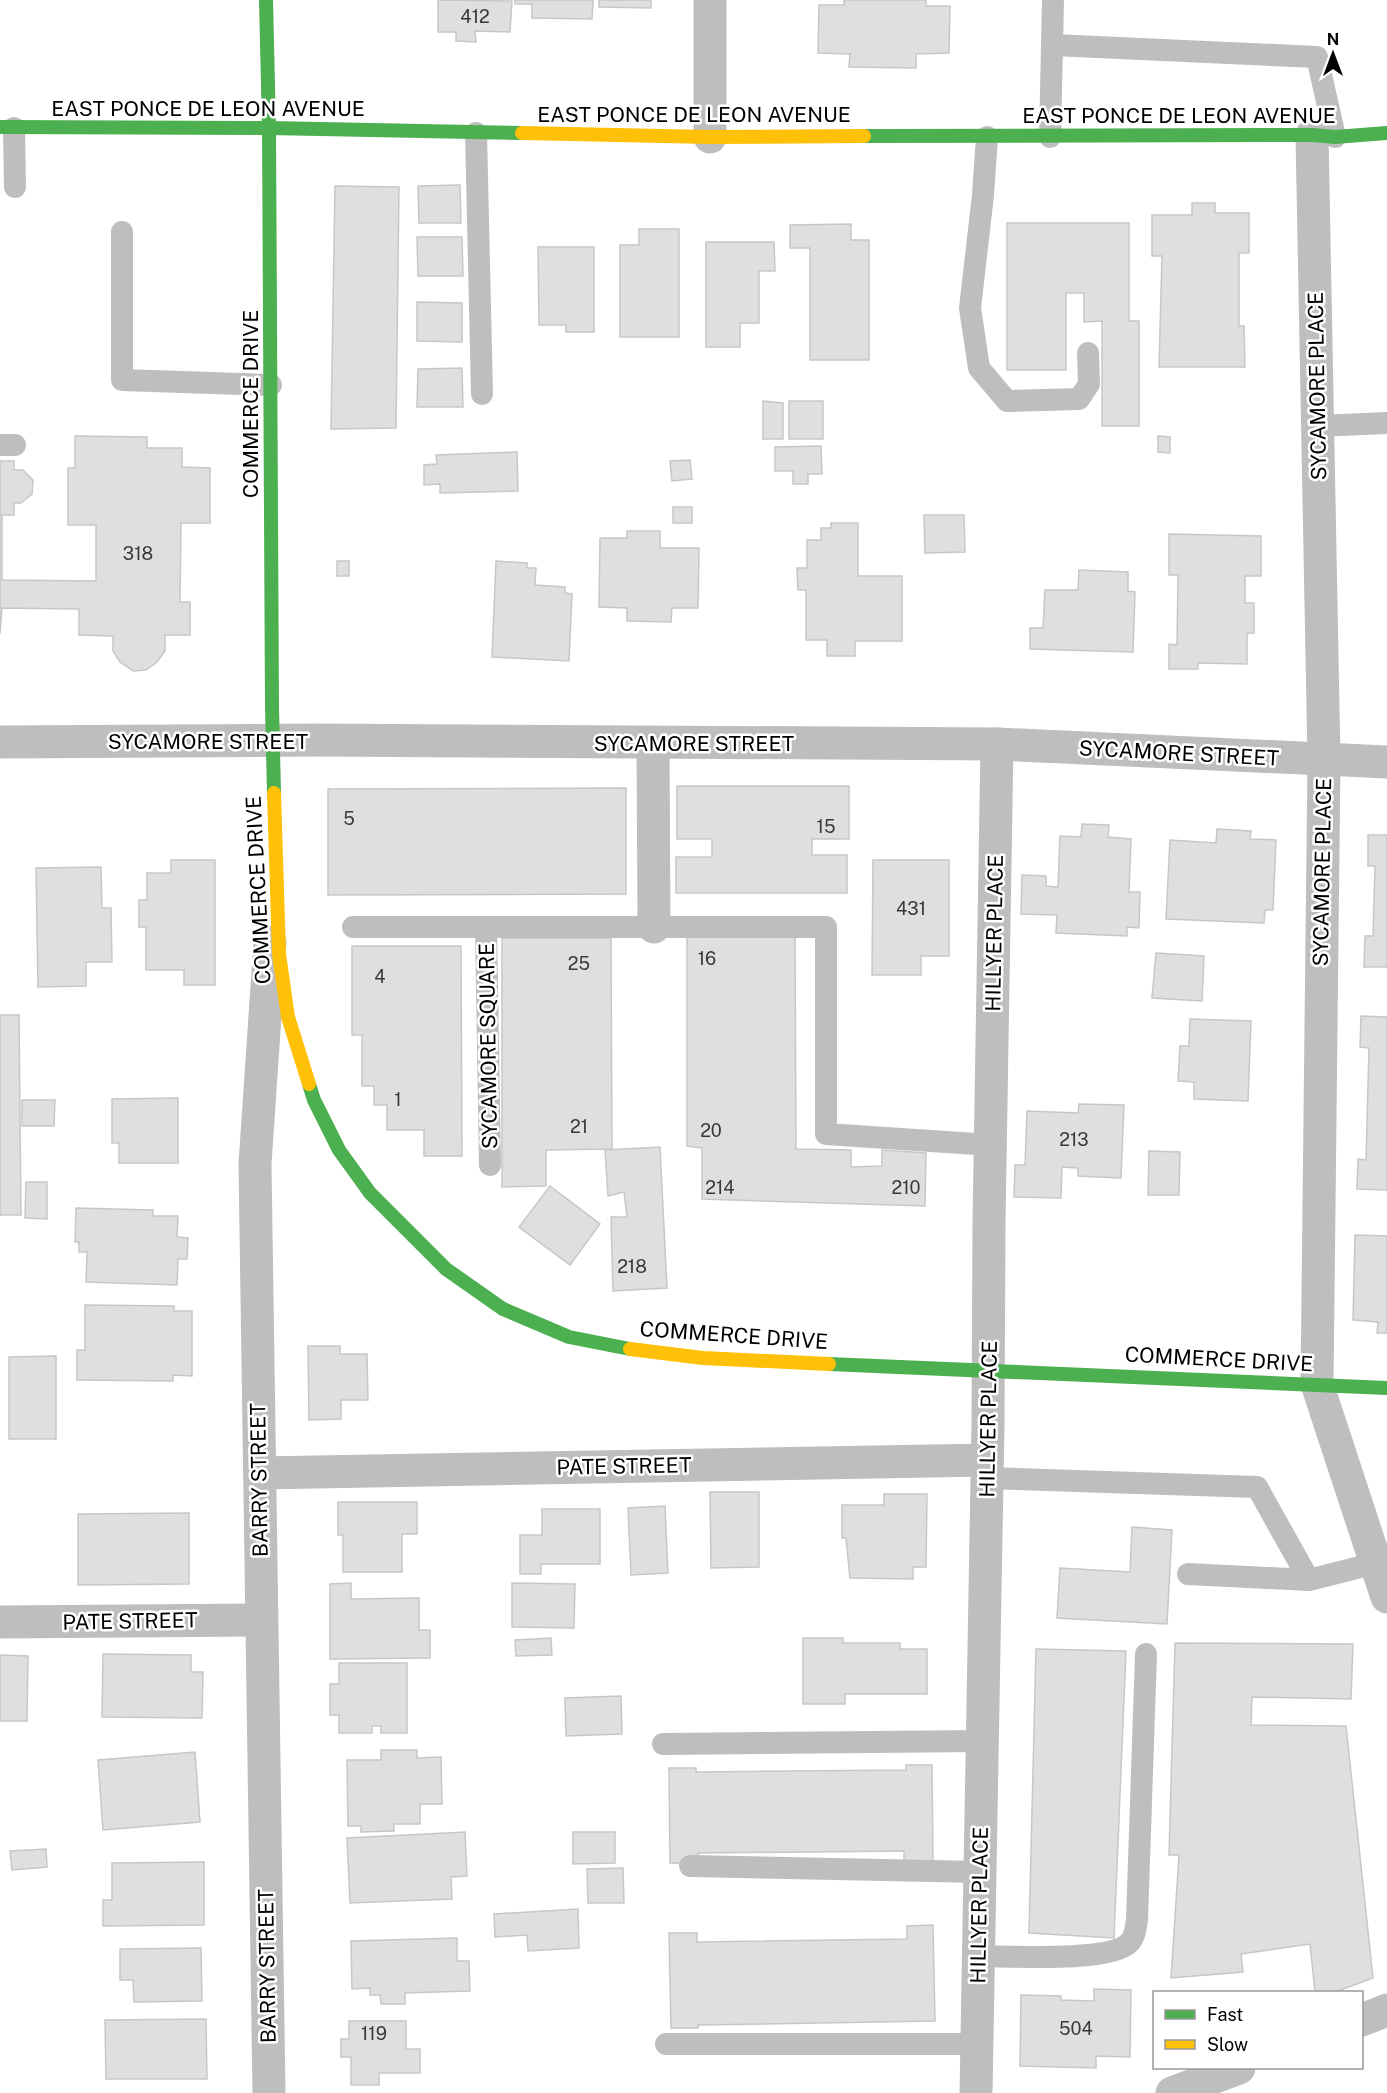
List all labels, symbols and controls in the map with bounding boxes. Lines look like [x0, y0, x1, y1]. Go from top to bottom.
house number: 412 [460, 6, 490, 27]
north arrow [1303, 24, 1363, 84]
text: N [1327, 30, 1339, 49]
street label: EAST PONCE DE LEON AVENUE [51, 96, 365, 121]
street label: EAST PONCE DE LEON AVENUE [537, 102, 851, 127]
street label: EAST PONCE DE LEON AVENUE [1022, 103, 1336, 128]
street label: SYCAMORE PLACE [1303, 292, 1331, 480]
street label: COMMERCE DRIVE [238, 310, 263, 498]
house number: 318 [123, 543, 153, 564]
street label: SYCAMORE STREET [108, 729, 308, 754]
street label: SYCAMORE STREET [594, 731, 794, 756]
street label: SYCAMORE STREET [1078, 735, 1280, 771]
street label: SYCAMORE PLACE [1308, 778, 1336, 966]
street label: COMMERCE DRIVE [241, 795, 275, 985]
house number: 5 [343, 808, 355, 829]
house number: 15 [817, 816, 835, 837]
street label: HILLYER PLACE [980, 854, 1008, 1012]
house number: 431 [896, 898, 926, 919]
street label: SYCAMORE SQUARE [474, 943, 502, 1149]
house number: 16 [698, 948, 716, 969]
house number: 25 [568, 953, 590, 974]
house number: 4 [374, 966, 386, 987]
house number: 1 [394, 1089, 402, 1110]
house number: 21 [570, 1116, 588, 1137]
house number: 20 [700, 1120, 722, 1141]
house number: 213 [1059, 1129, 1089, 1150]
house number: 214 [705, 1177, 735, 1198]
house number: 210 [891, 1177, 921, 1198]
house number: 218 [617, 1256, 647, 1277]
street label: COMMERCE DRIVE [639, 1316, 829, 1354]
street label: HILLYER PLACE [974, 1340, 1002, 1498]
street label: COMMERCE DRIVE [1124, 1342, 1314, 1376]
street label: BARRY STREET [245, 1403, 273, 1557]
street label: PATE STREET [556, 1452, 692, 1480]
street label: PATE STREET [62, 1607, 198, 1635]
street label: HILLYER PLACE [965, 1826, 993, 1984]
street label: BARRY STREET [253, 1889, 281, 2043]
legend [1153, 1991, 1363, 2069]
text: Fast [1207, 2004, 1243, 2025]
house number: 504 [1059, 2018, 1093, 2039]
house number: 119 [361, 2023, 387, 2044]
text: Slow [1207, 2034, 1248, 2055]

